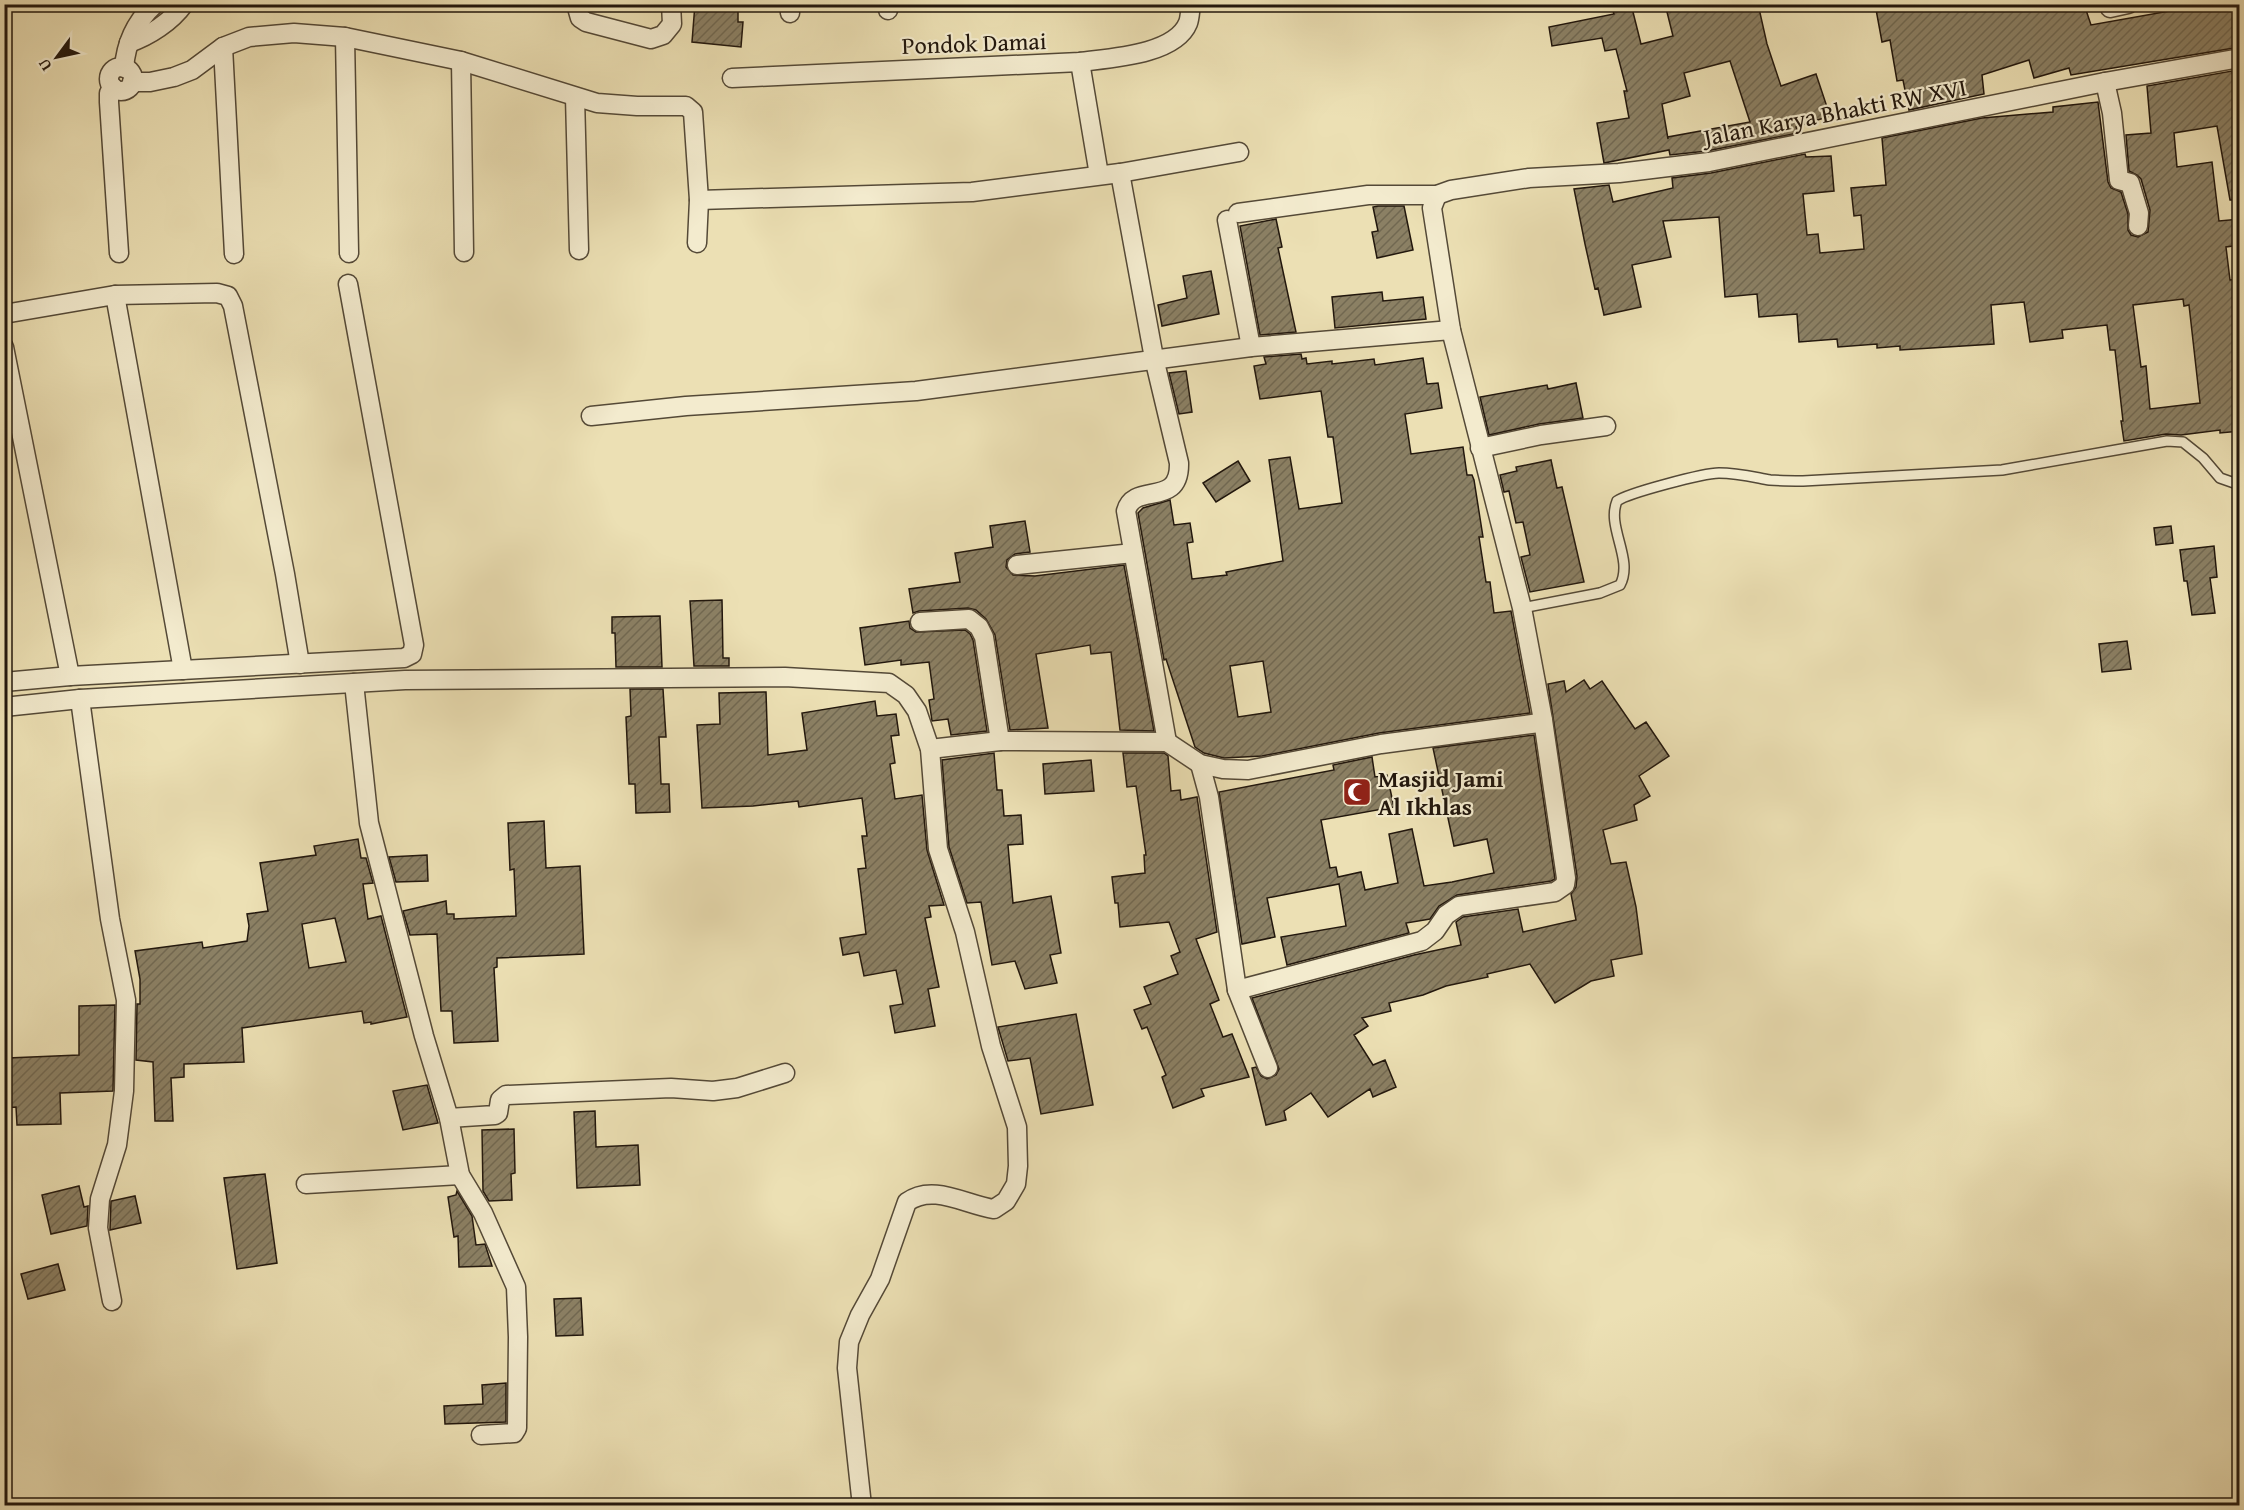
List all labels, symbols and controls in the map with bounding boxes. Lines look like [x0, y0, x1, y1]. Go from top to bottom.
street label: Pondok Damai [901, 23, 1047, 63]
north arrow [27, 27, 87, 87]
text: U [31, 54, 57, 76]
street label: Jalan Karya Bhakti RW XVI [1698, 69, 1970, 155]
place label: Masjid Jami Al Ikhlas [1378, 761, 1503, 824]
mosque icon: Masjid Jami Al Ikhlas [1341, 776, 1373, 808]

